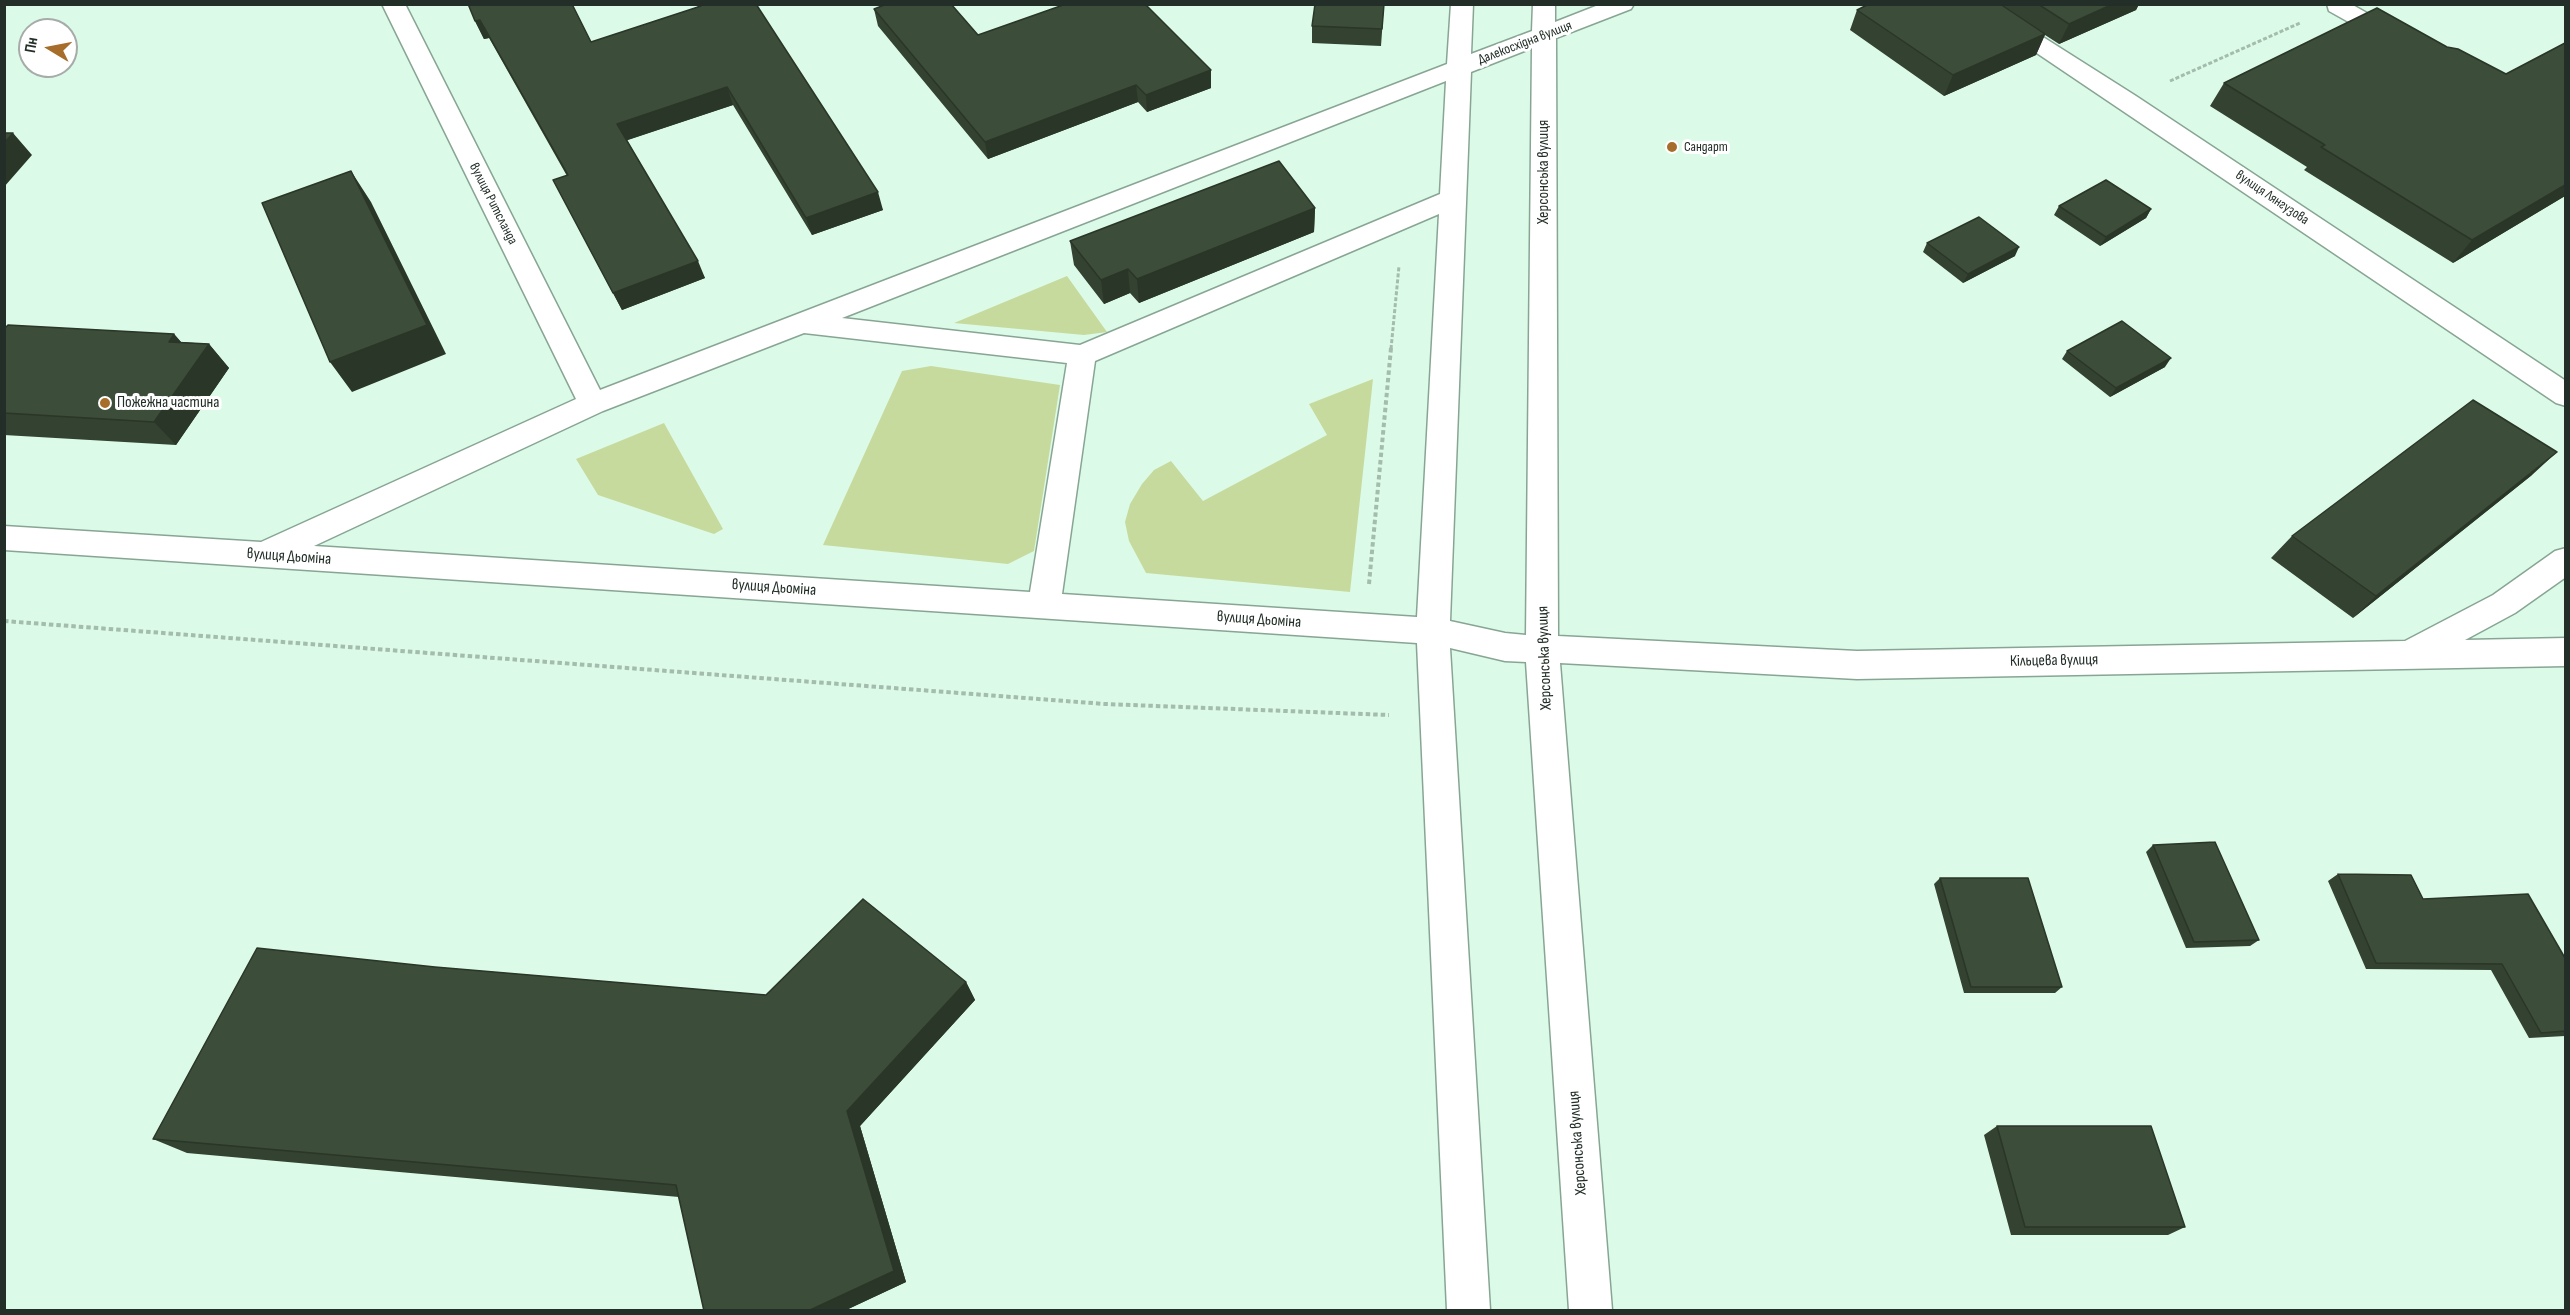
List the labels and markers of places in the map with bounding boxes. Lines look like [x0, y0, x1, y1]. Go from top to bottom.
place label: Сандарт [1684, 139, 1728, 155]
marker: Сандарт [1665, 140, 1679, 154]
place label: Пожежна частина [117, 393, 219, 413]
marker: Пожежна частина [98, 396, 112, 410]

